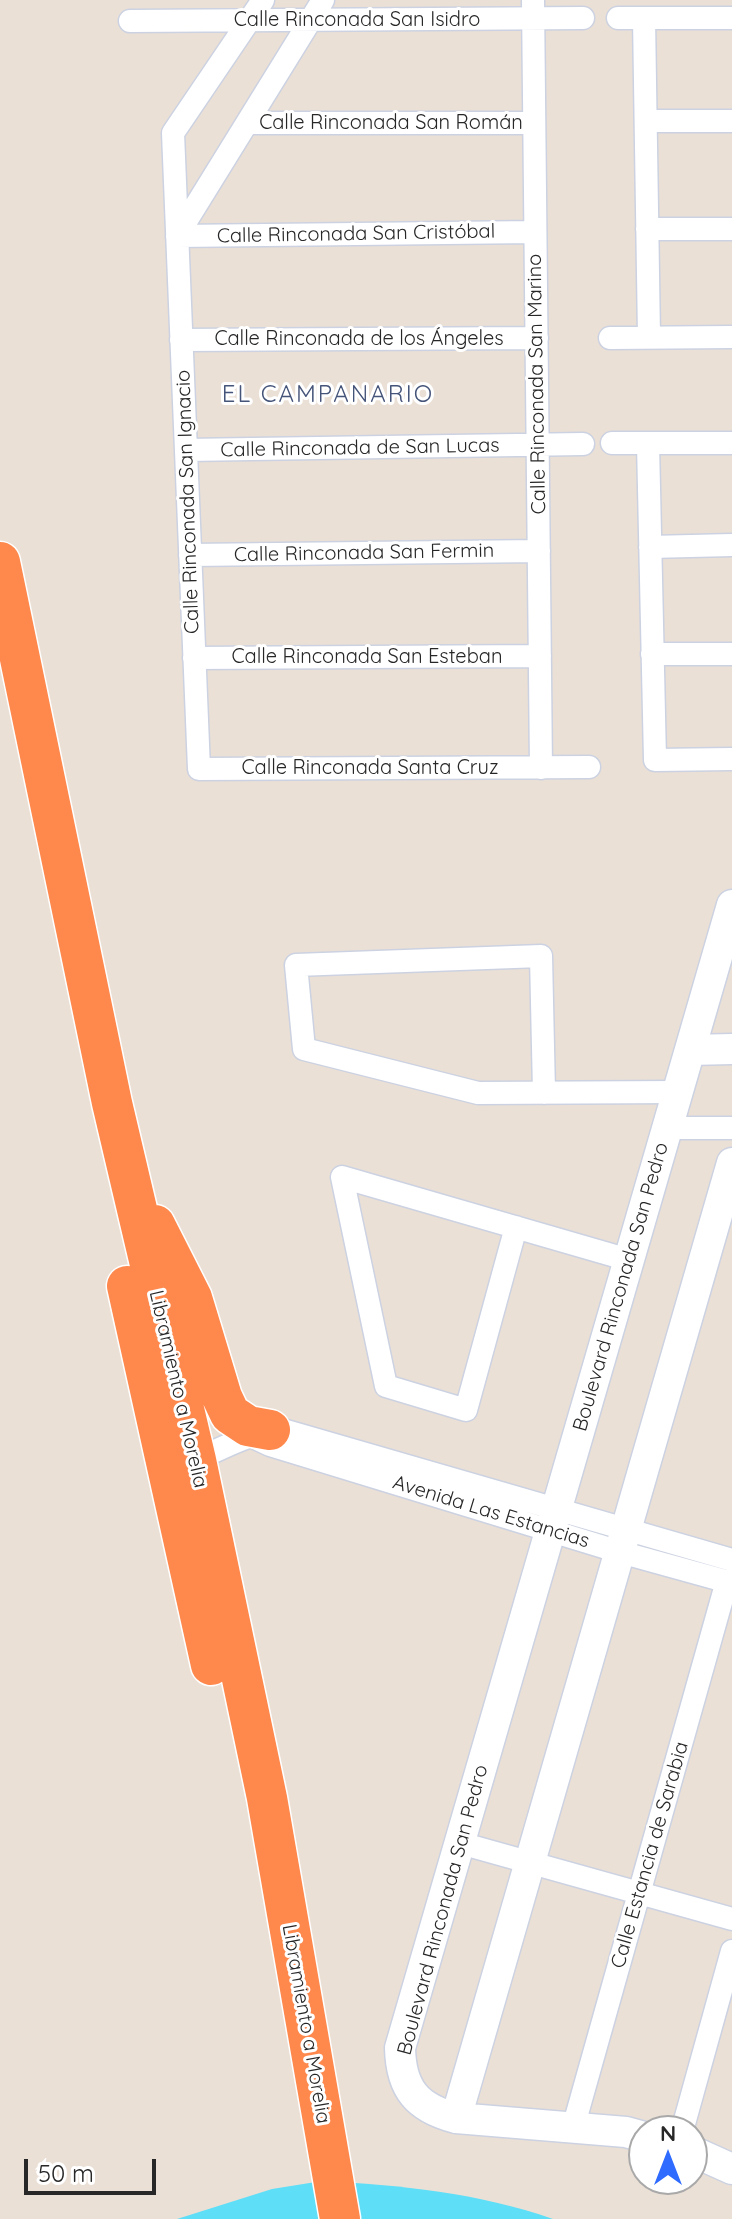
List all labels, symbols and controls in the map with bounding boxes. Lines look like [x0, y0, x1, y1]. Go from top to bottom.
street label: Calle Rinconada San Isidro [234, 8, 480, 32]
street label: Calle Rinconada San Román [259, 111, 523, 135]
street label: Calle Rinconada San Cristóbal [217, 220, 495, 248]
street label: Calle Rinconada San Marino [523, 253, 551, 515]
street label: Calle Rinconada de los Ángeles [214, 327, 504, 351]
street label: Calle Rinconada San Ignacio [171, 370, 205, 634]
district label: EL CAMPANARIO [222, 381, 434, 409]
street label: Calle Rinconada de San Lucas [220, 434, 500, 462]
street label: Calle Rinconada San Fermin [234, 539, 494, 567]
street label: Calle Rinconada San Esteban [232, 645, 502, 669]
street label: Calle Rinconada Santa Cruz [242, 756, 498, 780]
street label: Boulevard Rinconada San Pedro [568, 1140, 674, 1434]
street label: Libramiento a Morelia [144, 1288, 212, 1490]
street label: Avenida Las Estancias [390, 1471, 592, 1553]
street label: Calle Estancia de Sarabia [606, 1739, 694, 1971]
street label: Boulevard Rinconada San Pedro [393, 1762, 493, 2058]
street label: Libramiento a Morelia [277, 1922, 335, 2126]
north arrow [628, 2115, 708, 2195]
text: N [660, 2119, 676, 2147]
scale bar [28, 2143, 160, 2193]
text: 50 m [38, 2158, 94, 2188]

